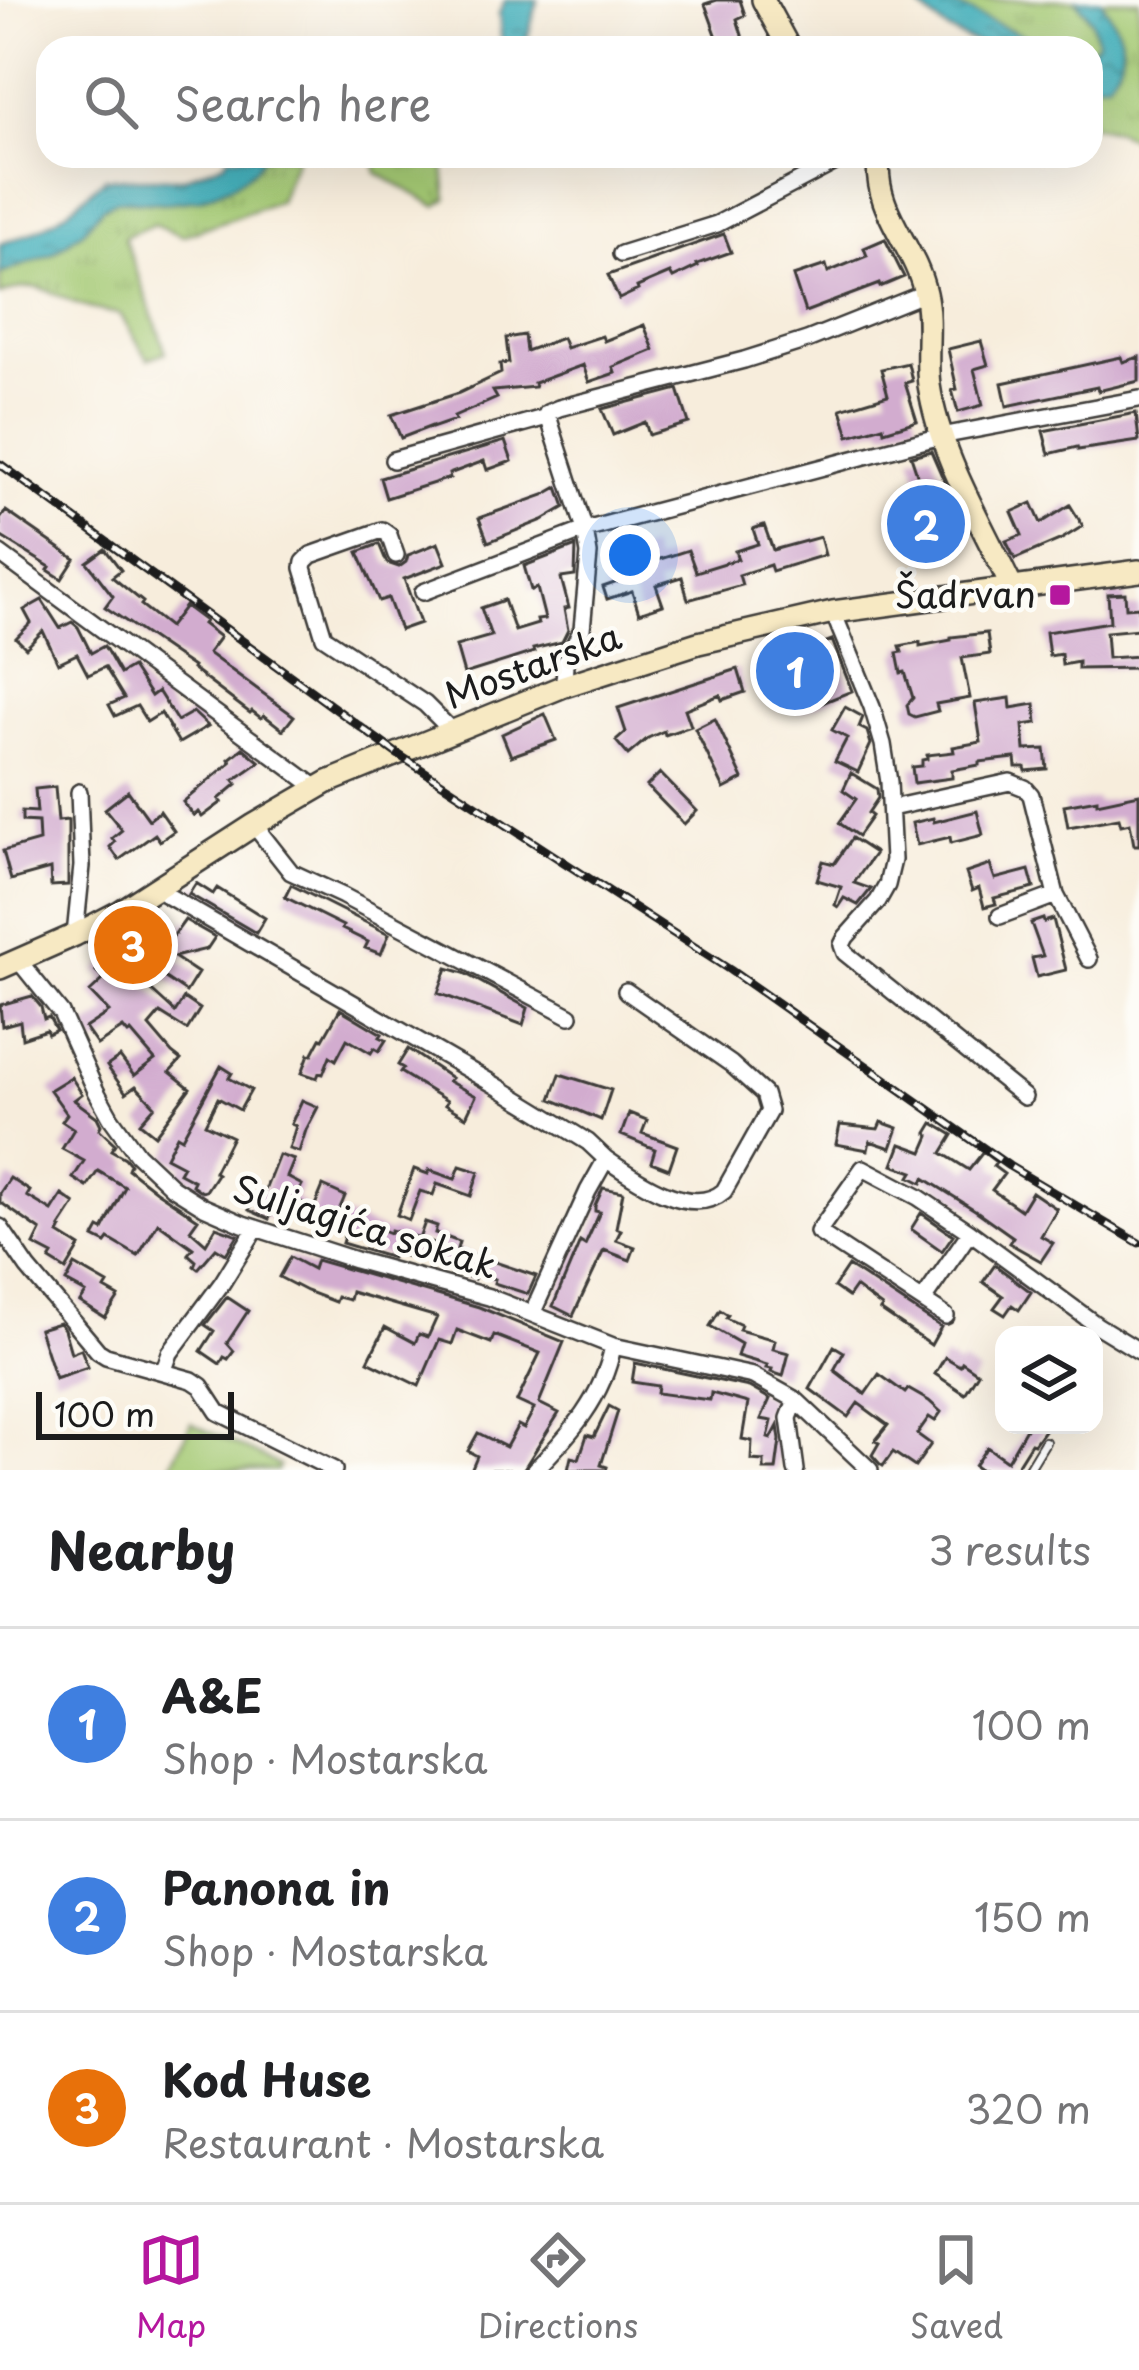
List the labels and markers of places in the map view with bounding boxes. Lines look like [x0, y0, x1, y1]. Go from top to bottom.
pin: 2 [887, 479, 965, 569]
place label: Šadrvan [894, 566, 1036, 620]
marker: Šadrvan [1047, 582, 1073, 608]
pin: 1 [756, 626, 834, 716]
pin: 3 [94, 900, 172, 990]

